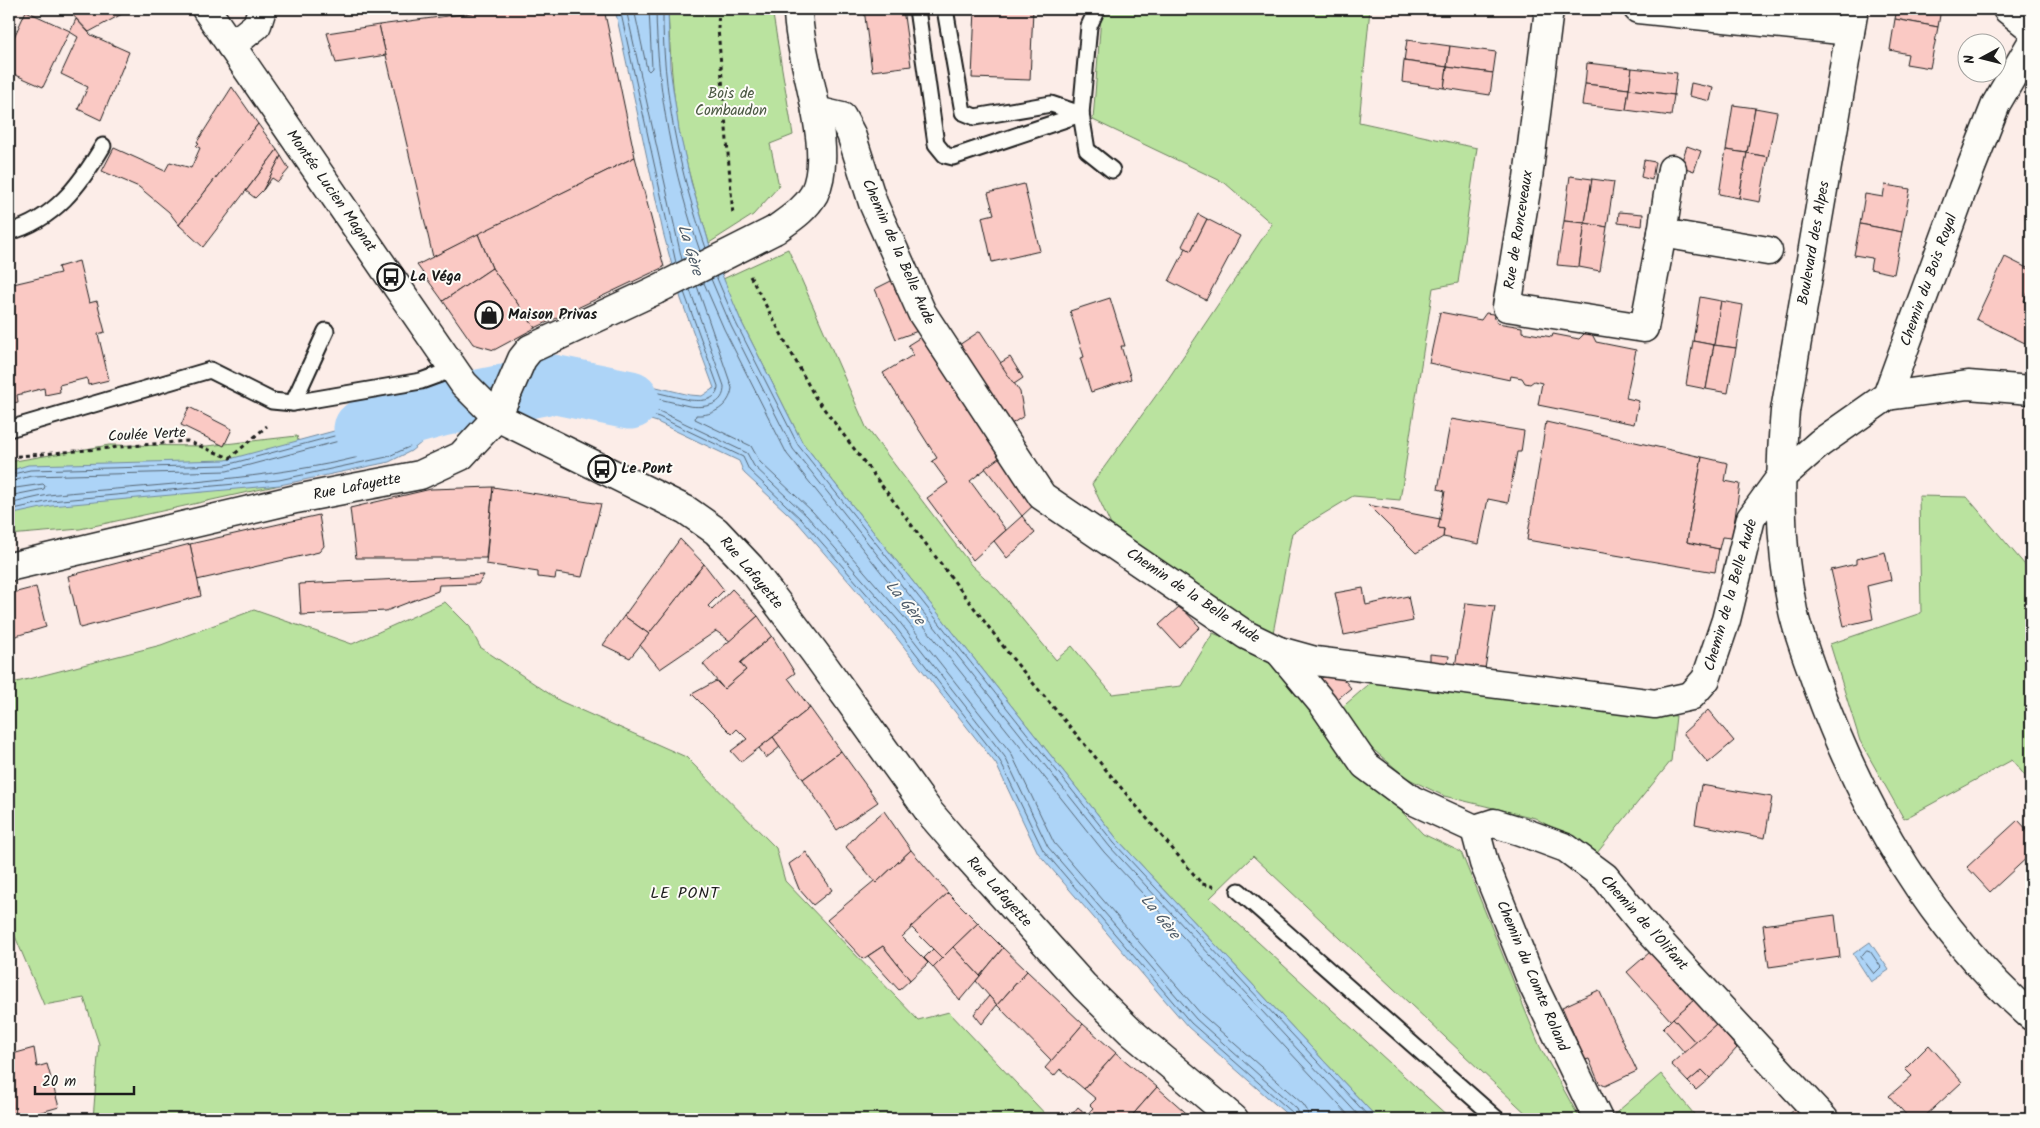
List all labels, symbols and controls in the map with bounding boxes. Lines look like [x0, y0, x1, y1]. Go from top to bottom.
north arrow [1958, 32, 2008, 82]
text: N [1959, 54, 1982, 65]
park label: Bois de Combaudon [695, 82, 767, 123]
street label: Montée Lucien Magnat [280, 125, 383, 257]
street label: Rue de Ronceveaux [1498, 168, 1540, 291]
street label: Chemin de la Belle Aude [855, 175, 941, 329]
street label: Boulevard des Alpes [1791, 178, 1837, 307]
street label: Chemin du Bois Royal [1894, 210, 1964, 350]
water label: La Gère [670, 222, 710, 280]
bus stop icon: La Véga [376, 262, 406, 292]
place label: La Véga [410, 265, 462, 289]
shop icon: Maison Privas [474, 300, 504, 330]
place label: Maison Privas [508, 303, 597, 327]
street label: Coulée Verte [107, 421, 187, 449]
bus stop icon: Le Pont [587, 454, 617, 484]
place label: Le Pont [621, 457, 673, 481]
street label: Rue Lafayette [311, 467, 403, 507]
street label: Chemin de la Belle Aude [1698, 516, 1764, 674]
street label: Rue Lafayette [713, 531, 789, 615]
street label: Chemin de la Belle Aude [1121, 542, 1265, 650]
water label: La Gère [879, 575, 932, 632]
street label: Rue Lafayette [960, 851, 1038, 933]
street label: Chemin de l'Olifant [1594, 870, 1694, 977]
district label: LE PONT [650, 881, 720, 906]
water label: La Gère [1134, 889, 1187, 946]
street label: Chemin du Comte Roland [1489, 897, 1575, 1056]
scale bar [35, 1063, 134, 1095]
text: 20 m [42, 1070, 76, 1094]

